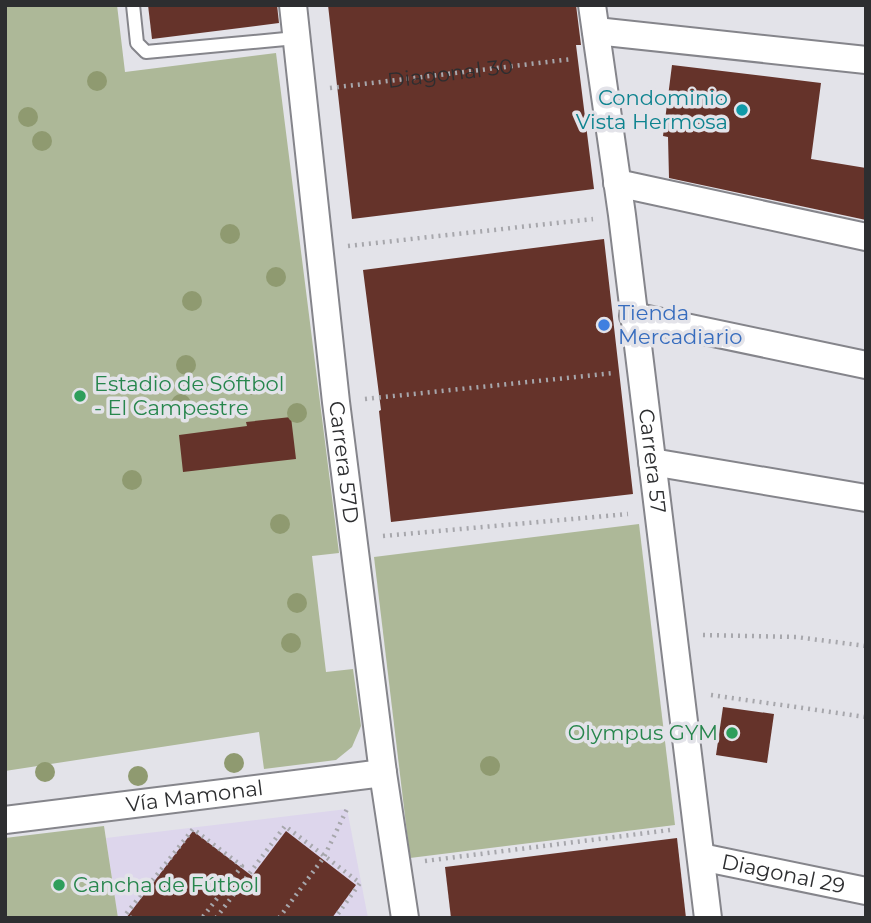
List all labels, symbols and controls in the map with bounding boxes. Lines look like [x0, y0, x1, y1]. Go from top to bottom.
street label: Diagonal 30 [386, 53, 514, 93]
place label: Condominio Vista Hermosa [576, 85, 728, 134]
marker: Condominio Vista Hermosa [734, 102, 750, 118]
place label: Tienda Mercadiario [618, 300, 742, 349]
marker: Tienda Mercadiario [596, 317, 612, 333]
place label: Estadio de Sóftbol - El Campestre [94, 371, 284, 420]
marker: Estadio de Sóftbol - El Campestre [72, 388, 88, 404]
street label: Carrera 57D [324, 400, 364, 525]
street label: Carrera 57 [634, 407, 671, 515]
place label: Olympus GYM [568, 720, 718, 745]
marker: Olympus GYM [724, 725, 740, 741]
street label: Vía Mamonal [124, 775, 265, 817]
street label: Diagonal 29 [719, 849, 847, 898]
place label: Cancha de Fútbol [73, 872, 259, 897]
marker: Cancha de Fútbol [51, 877, 67, 893]

